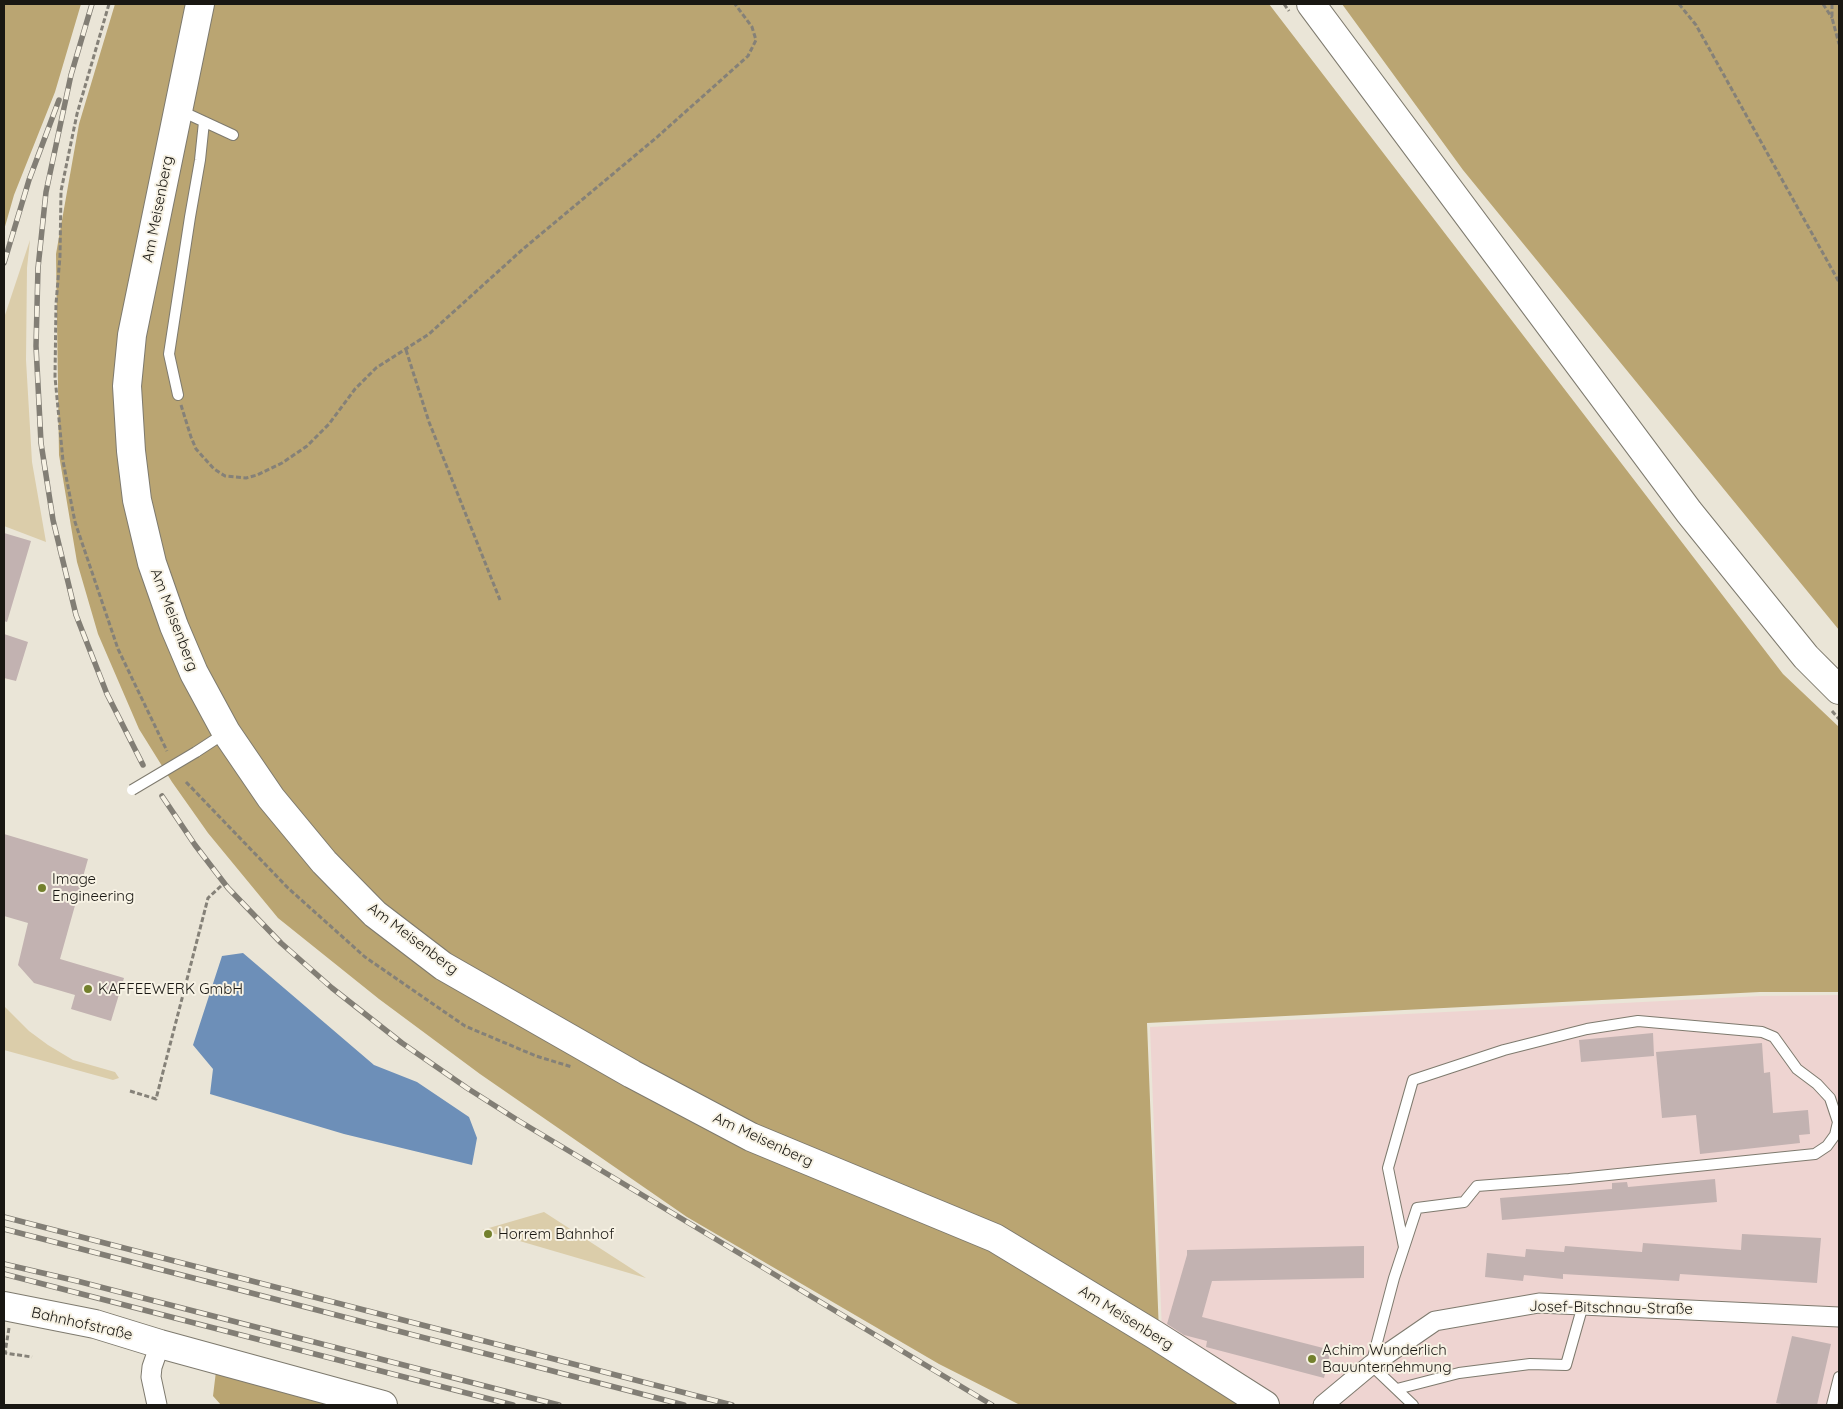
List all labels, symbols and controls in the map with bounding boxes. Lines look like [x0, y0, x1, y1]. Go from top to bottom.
street label: Am Meisenberg [139, 154, 177, 264]
street label: Am Meisenberg [146, 566, 202, 674]
place label: Image Engineering [52, 870, 134, 905]
marker: Image Engineering [36, 882, 48, 894]
street label: Am Meisenberg [364, 899, 462, 979]
place label: KAFFEEWERK GmbH [98, 980, 243, 998]
marker: KAFFEEWERK GmbH [82, 983, 94, 995]
street label: Am Meisenberg [710, 1109, 816, 1171]
place label: Horrem Bahnhof [498, 1225, 614, 1243]
marker: Horrem Bahnhof [482, 1228, 494, 1240]
street label: Am Meisenberg [1075, 1282, 1177, 1354]
street label: Josef-Bitschnau-Straße [1529, 1298, 1693, 1318]
street label: Bahnhofstraße [30, 1304, 134, 1344]
place label: Achim Wunderlich Bauunternehmung [1322, 1341, 1452, 1376]
marker: Achim Wunderlich Bauunternehmung [1306, 1353, 1318, 1365]

